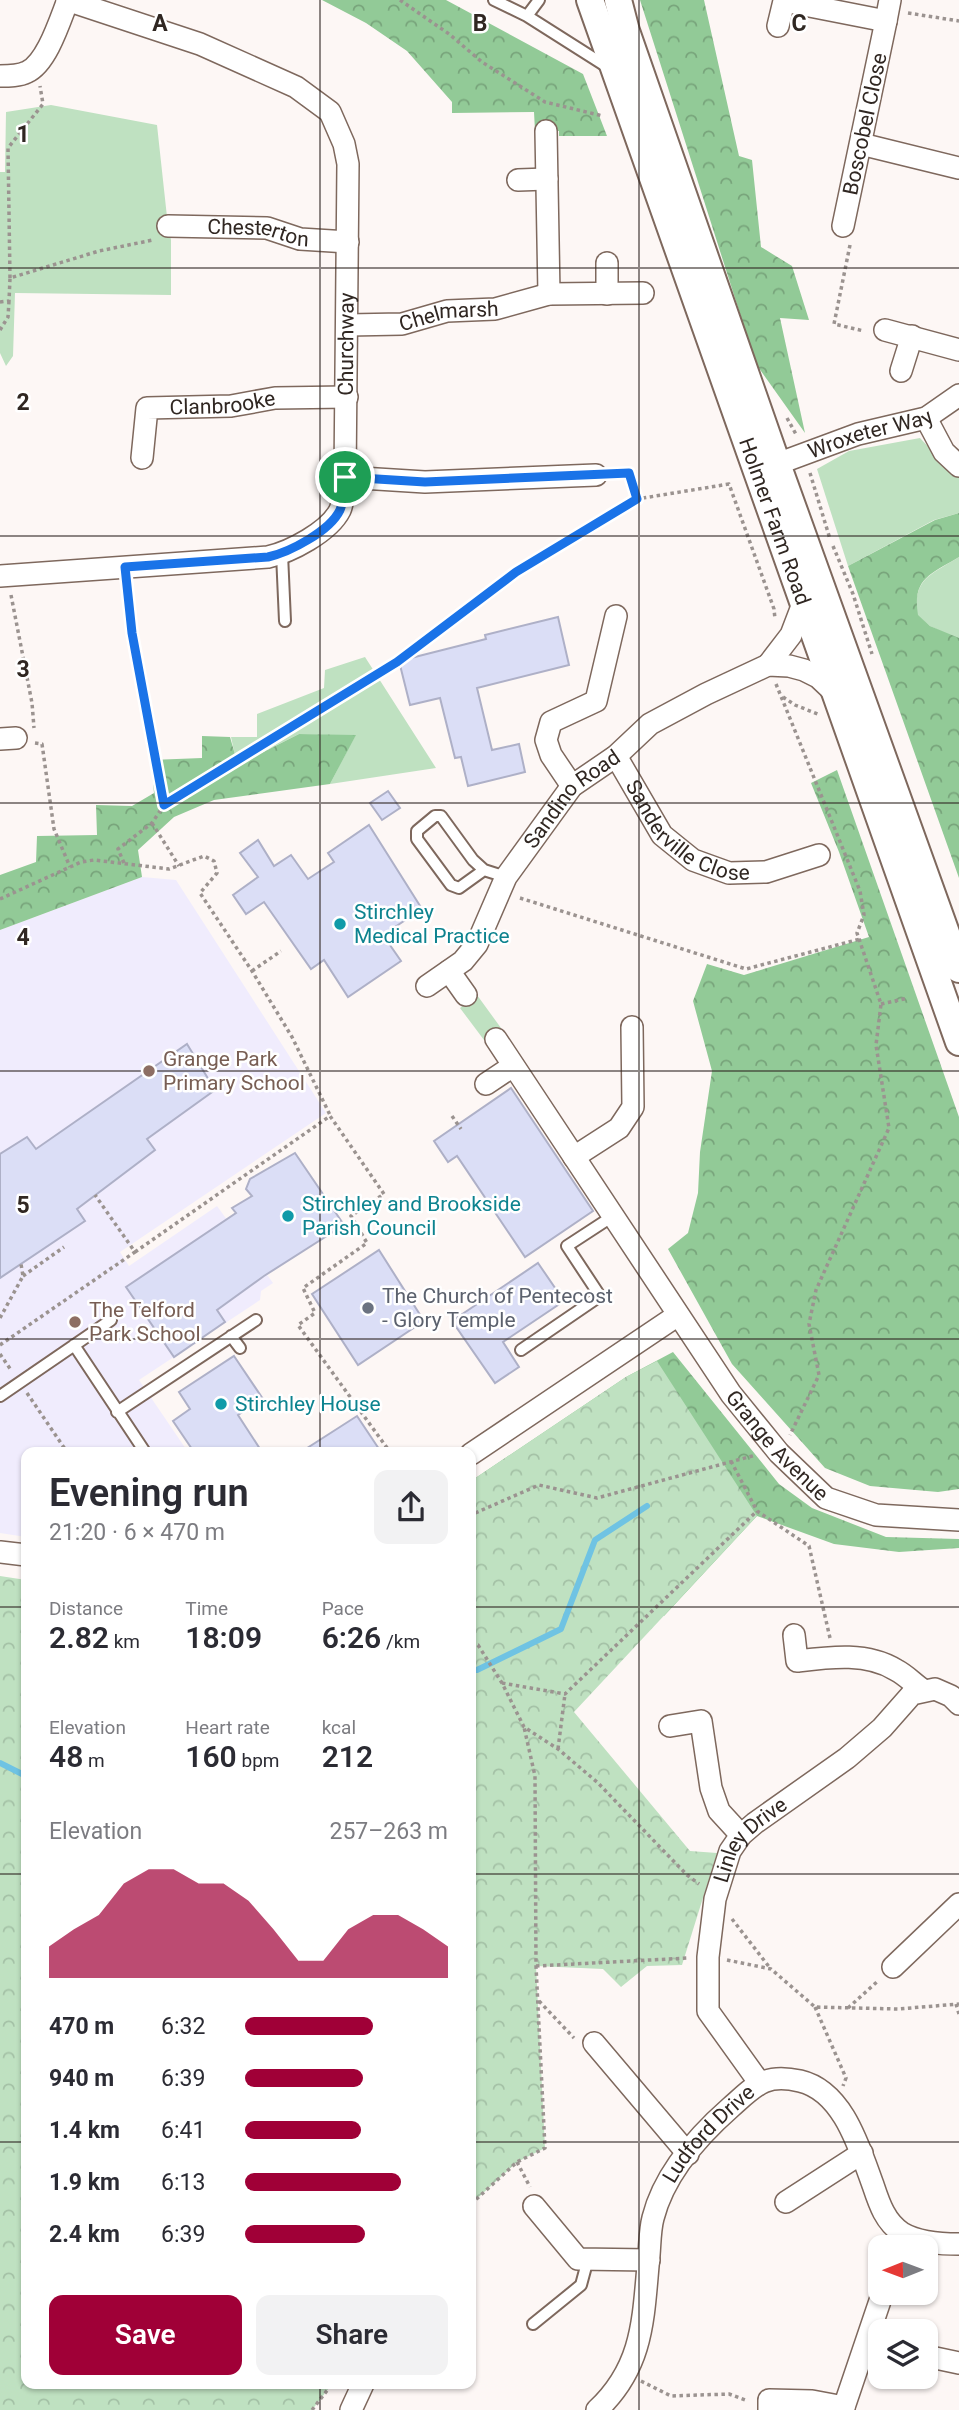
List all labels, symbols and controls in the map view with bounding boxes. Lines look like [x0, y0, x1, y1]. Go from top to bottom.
text: A [152, 10, 168, 37]
text: B [473, 10, 487, 37]
text: C [791, 10, 807, 37]
street label: Boscobel Close [838, 51, 892, 197]
text: 1 [16, 121, 30, 148]
street label: Chesterton [207, 215, 310, 252]
street label: Churchway [334, 292, 359, 396]
street label: Chelmarsh [396, 297, 499, 336]
street label: Clanbrooke [169, 386, 277, 419]
text: 2 [16, 389, 30, 416]
street label: Wroxeter Way [805, 405, 938, 464]
street label: Holmer Farm Road [734, 434, 815, 608]
pin [315, 447, 375, 507]
icon: arrive [326, 458, 364, 496]
text: 3 [16, 656, 30, 683]
street label: Sandino Road [519, 745, 625, 853]
street label: Sanderville Close [621, 776, 750, 885]
place label: Stirchley Medical Practice [354, 900, 510, 948]
marker: Stirchley Medical Practice [332, 916, 348, 932]
text: 4 [16, 924, 30, 951]
place label: Grange Park Primary School [163, 1047, 305, 1095]
marker: Grange Park Primary School [141, 1063, 157, 1079]
text: 5 [16, 1192, 30, 1219]
place label: Stirchley and Brookside Parish Council [302, 1192, 521, 1240]
marker: Stirchley and Brookside Parish Council [280, 1208, 296, 1224]
place label: The Church of Pentecost - Glory Temple [382, 1284, 613, 1332]
place label: The Telford Park School [89, 1298, 201, 1346]
marker: The Church of Pentecost - Glory Temple [360, 1300, 376, 1316]
marker: The Telford Park School [67, 1314, 83, 1330]
street label: Grange Avenue [721, 1385, 833, 1506]
place label: Stirchley House [235, 1392, 381, 1416]
marker: Stirchley House [213, 1396, 229, 1412]
button: share [374, 1470, 448, 1544]
text: Evening run [49, 1471, 249, 1515]
text: 21:20 · 6 × 470 m [49, 1519, 225, 1546]
text: Distance [49, 1597, 123, 1620]
text: Time [185, 1597, 228, 1620]
text: Pace [322, 1597, 364, 1620]
text: 2.82 [49, 1620, 109, 1655]
text: 18:09 [185, 1620, 262, 1655]
text: 6:26 [322, 1620, 381, 1655]
text: km [109, 1630, 140, 1653]
text: /km [381, 1630, 420, 1653]
text: Elevation [49, 1716, 126, 1739]
text: Heart rate [185, 1716, 270, 1739]
text: kcal [322, 1716, 356, 1739]
text: 48 [49, 1739, 83, 1774]
text: 160 [185, 1739, 237, 1774]
text: 212 [322, 1739, 373, 1774]
text: m [83, 1749, 105, 1772]
text: bpm [237, 1749, 279, 1772]
street label: Linley Drive [709, 1792, 792, 1885]
text: Elevation [49, 1818, 142, 1845]
text: 257–263 m [329, 1818, 448, 1845]
text: 470 m [49, 2013, 114, 2040]
text: 6:32 [161, 2013, 205, 2040]
text: 940 m [49, 2065, 114, 2092]
text: 6:39 [161, 2065, 205, 2092]
street label: Ludford Drive [658, 2080, 759, 2187]
text: 1.4 km [49, 2117, 120, 2144]
text: 6:41 [161, 2117, 205, 2144]
text: 1.9 km [49, 2169, 120, 2196]
text: 6:13 [161, 2169, 205, 2196]
text: 2.4 km [49, 2221, 120, 2248]
text: 6:39 [161, 2221, 205, 2248]
north arrow [868, 2235, 938, 2305]
map controls [868, 2235, 938, 2389]
button: Save [49, 2295, 242, 2375]
button: Share [256, 2295, 448, 2375]
button: layers [868, 2319, 938, 2389]

